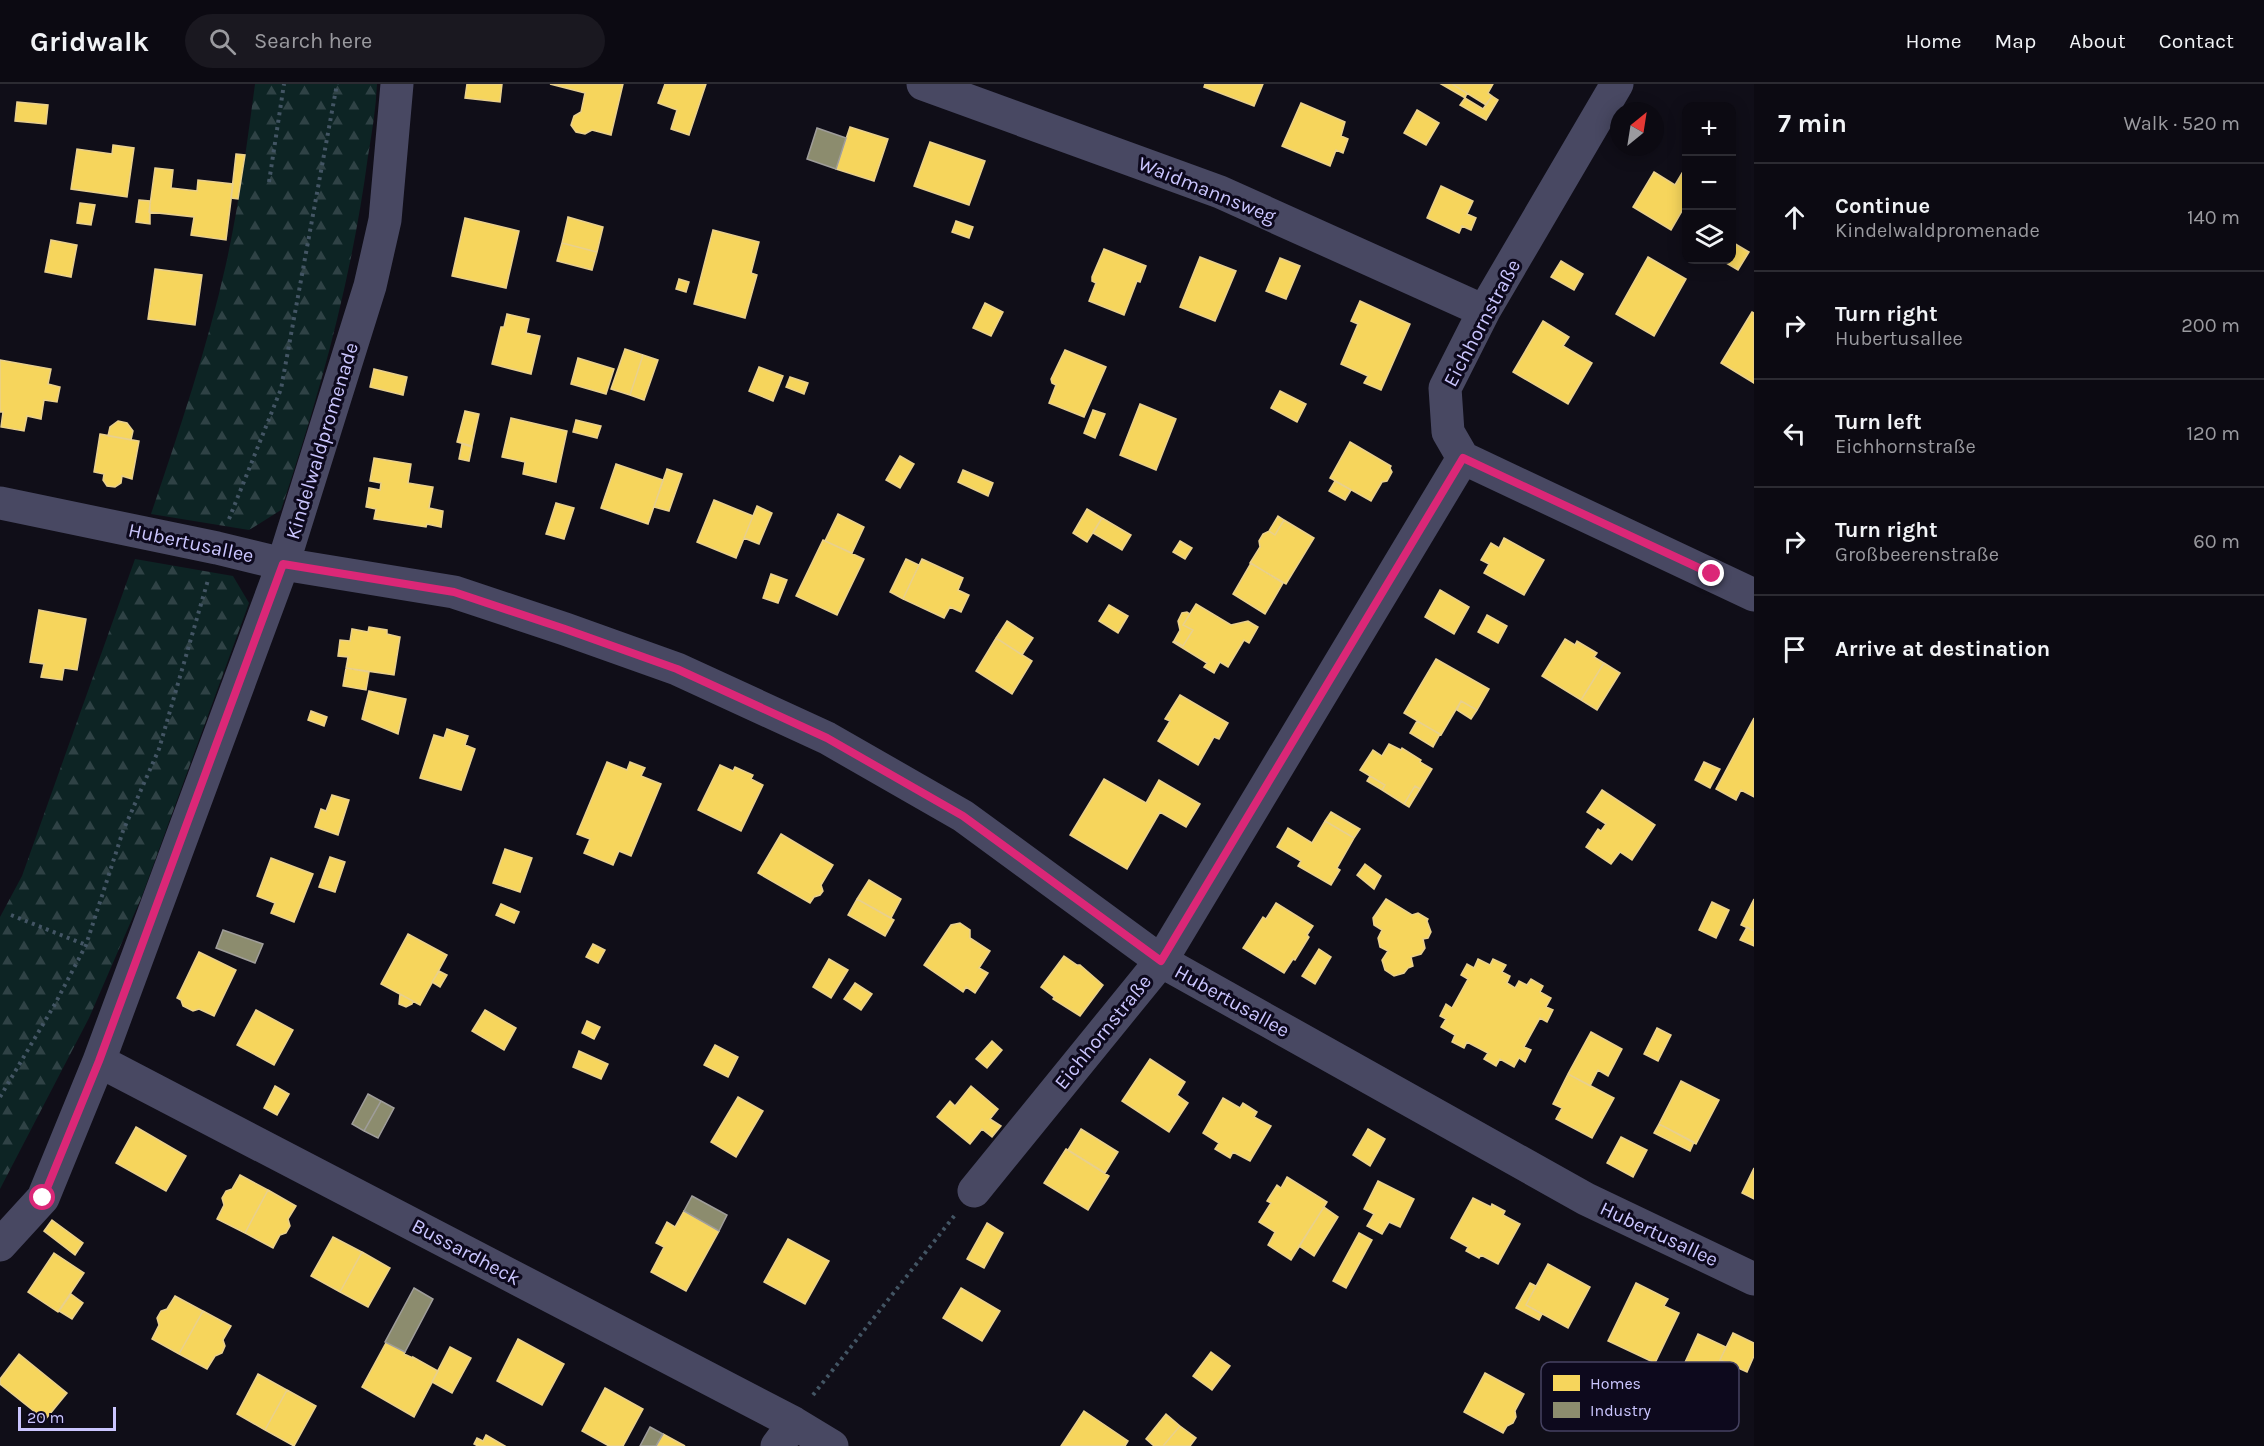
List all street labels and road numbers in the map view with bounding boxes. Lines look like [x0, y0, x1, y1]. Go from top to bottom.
street label: Waidmannsweg [1135, 152, 1279, 228]
street label: Eichhornstraße [1439, 255, 1525, 391]
street label: Kindelwaldpromenade [281, 340, 363, 542]
street label: Hubertusallee [126, 518, 256, 568]
street label: Hubertusallee [1171, 960, 1293, 1042]
street label: Eichhornstraße [1050, 970, 1156, 1094]
street label: Hubertusallee [1596, 1197, 1722, 1271]
street label: Bussardheck [408, 1214, 524, 1290]

